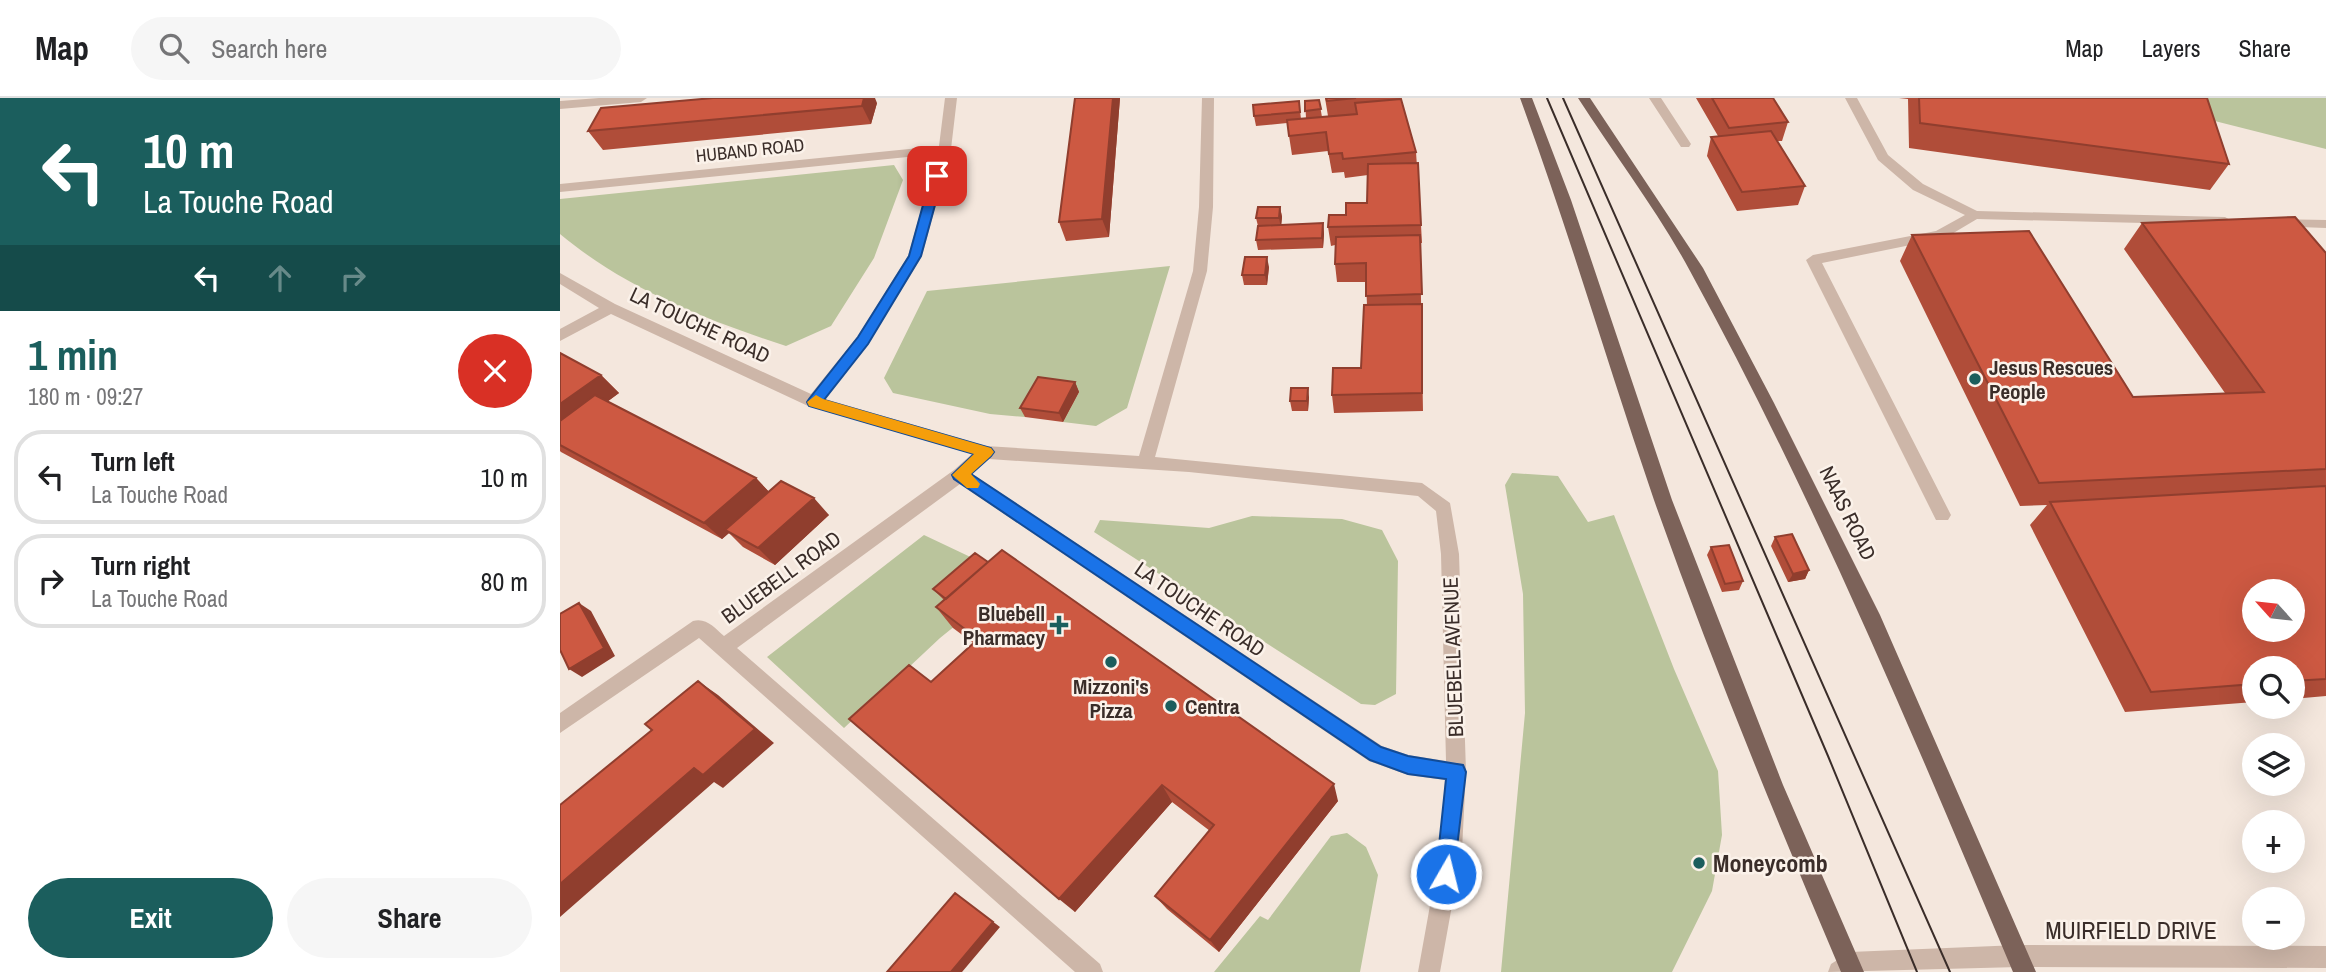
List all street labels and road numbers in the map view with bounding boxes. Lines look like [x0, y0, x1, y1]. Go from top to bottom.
street label: HUBAND ROAD [694, 132, 806, 168]
street label: LA TOUCHE ROAD [625, 280, 775, 370]
street label: NAAS ROAD [1813, 461, 1883, 565]
street label: BLUEBELL ROAD [715, 524, 847, 630]
street label: LA TOUCHE ROAD [1129, 555, 1271, 663]
street label: BLUEBELL AVENUE [1436, 577, 1470, 737]
street label: MUIRFIELD DRIVE [2045, 914, 2217, 946]

